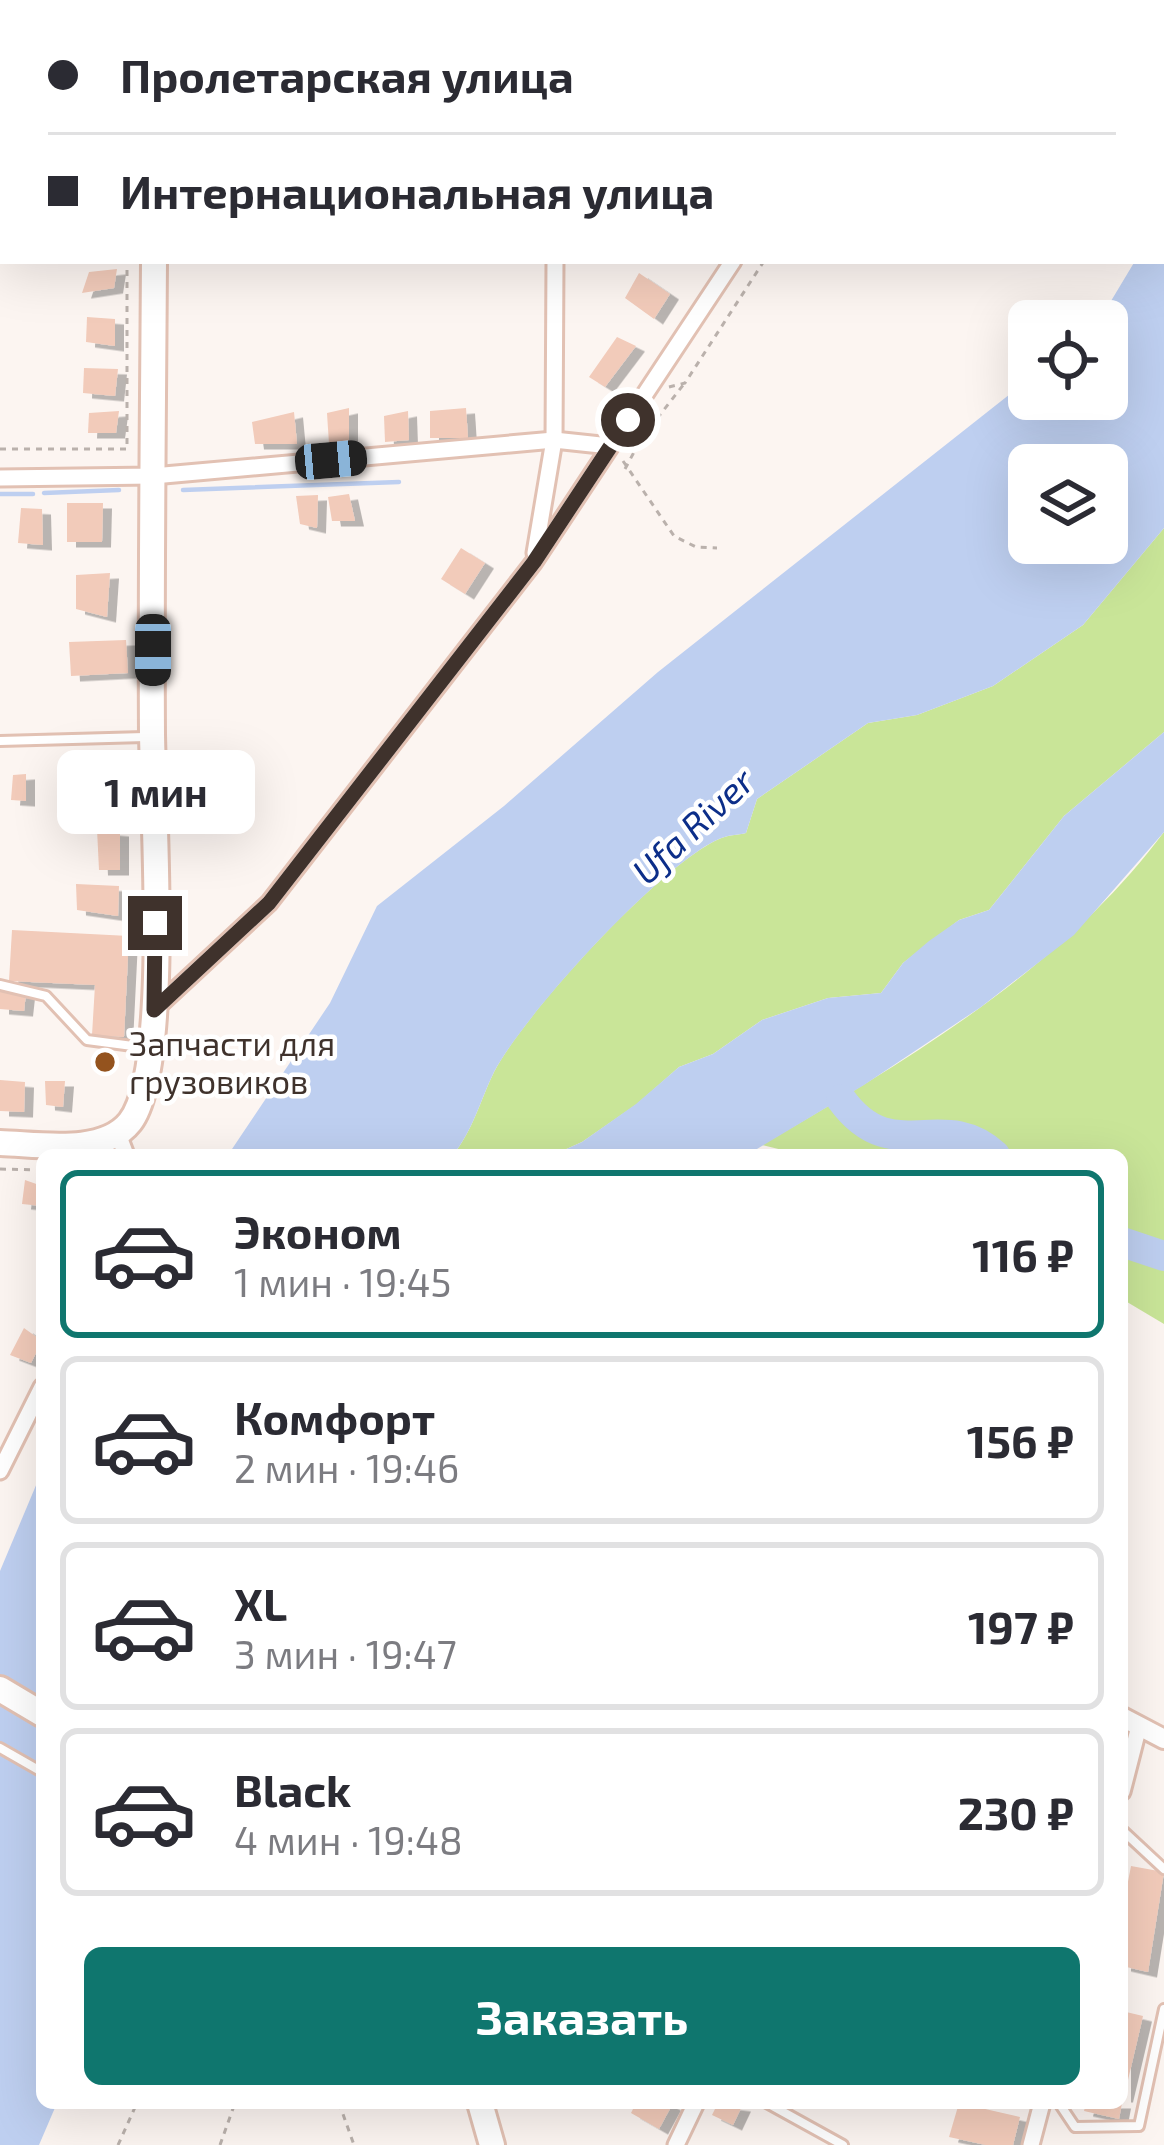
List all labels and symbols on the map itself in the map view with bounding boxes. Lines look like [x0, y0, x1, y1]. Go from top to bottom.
route start [601, 393, 655, 447]
car [294, 439, 368, 481]
car [135, 614, 171, 686]
callout: 1 мин [56, 749, 254, 833]
water label: Ufa River [623, 758, 762, 892]
route end [128, 896, 182, 950]
place label: Запчасти для грузовиков [129, 1023, 335, 1102]
marker: Запчасти для грузовиков [92, 1049, 118, 1075]

